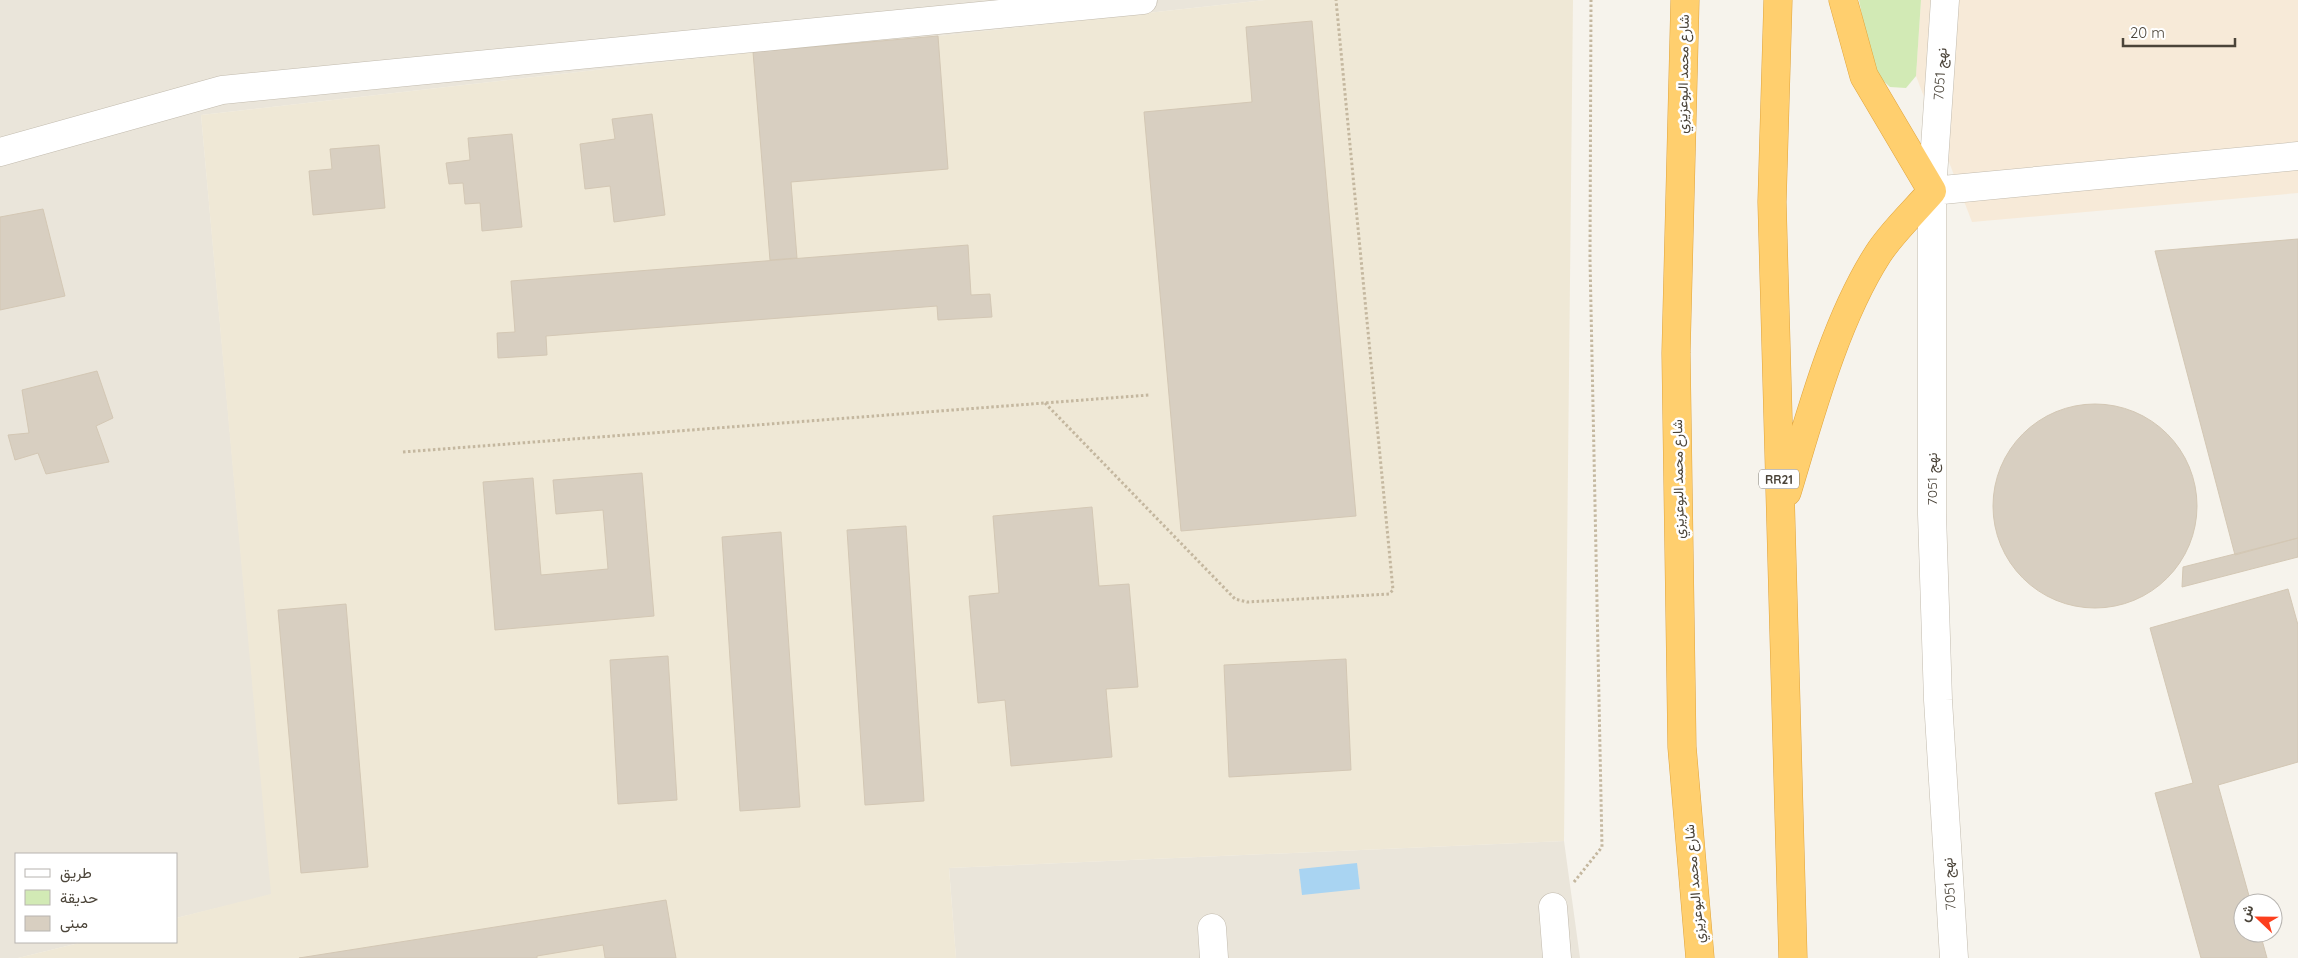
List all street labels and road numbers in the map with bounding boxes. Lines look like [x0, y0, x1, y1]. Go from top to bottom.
street label: شارع محمد البوعزيزي [1673, 14, 1696, 134]
street label: نهج 7051 [1929, 47, 1953, 101]
street label: شارع محمد البوعزيزي [1668, 419, 1691, 539]
street label: نهج 7051 [1923, 453, 1943, 505]
road number: RR21 [1759, 469, 1799, 488]
street label: شارع محمد البوعزيزي [1680, 823, 1711, 944]
street label: نهج 7051 [1938, 857, 1962, 911]

